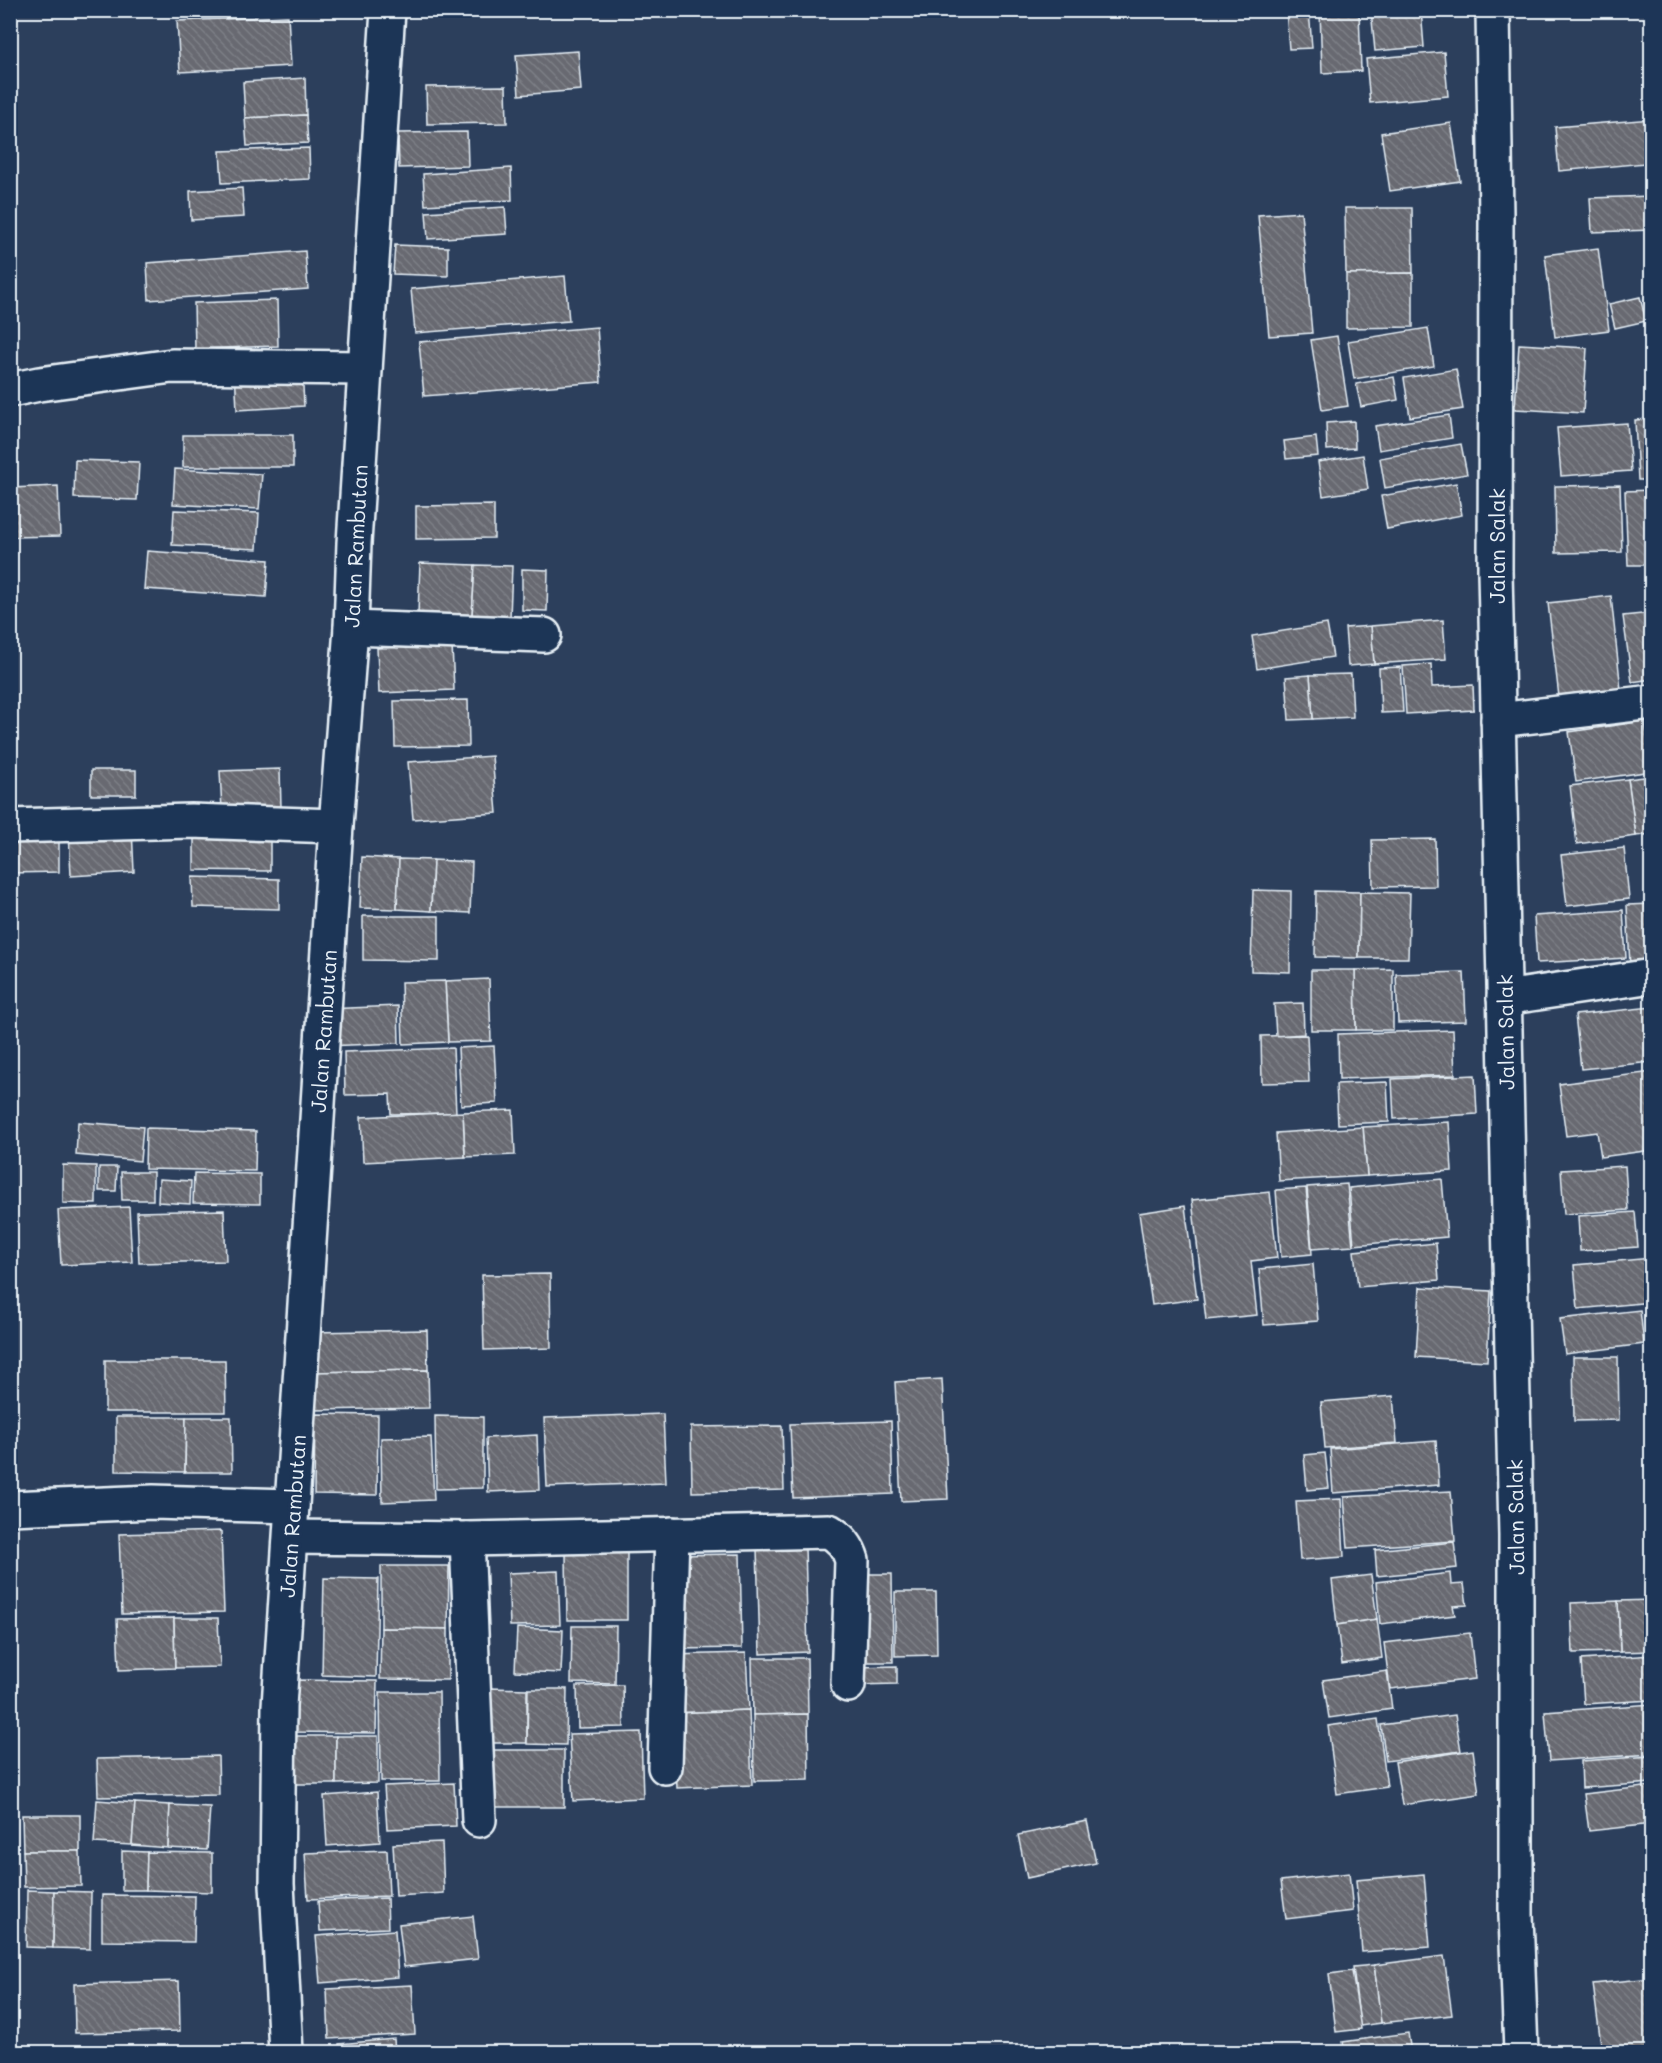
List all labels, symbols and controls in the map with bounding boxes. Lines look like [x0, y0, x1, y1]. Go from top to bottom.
street label: Jalan Rambutan [337, 464, 373, 628]
street label: Jalan Salak [1483, 488, 1510, 604]
street label: Jalan Rambutan [304, 949, 342, 1113]
street label: Jalan Salak [1490, 974, 1520, 1090]
street label: Jalan Rambutan [273, 1434, 311, 1598]
street label: Jalan Salak [1500, 1459, 1530, 1575]

